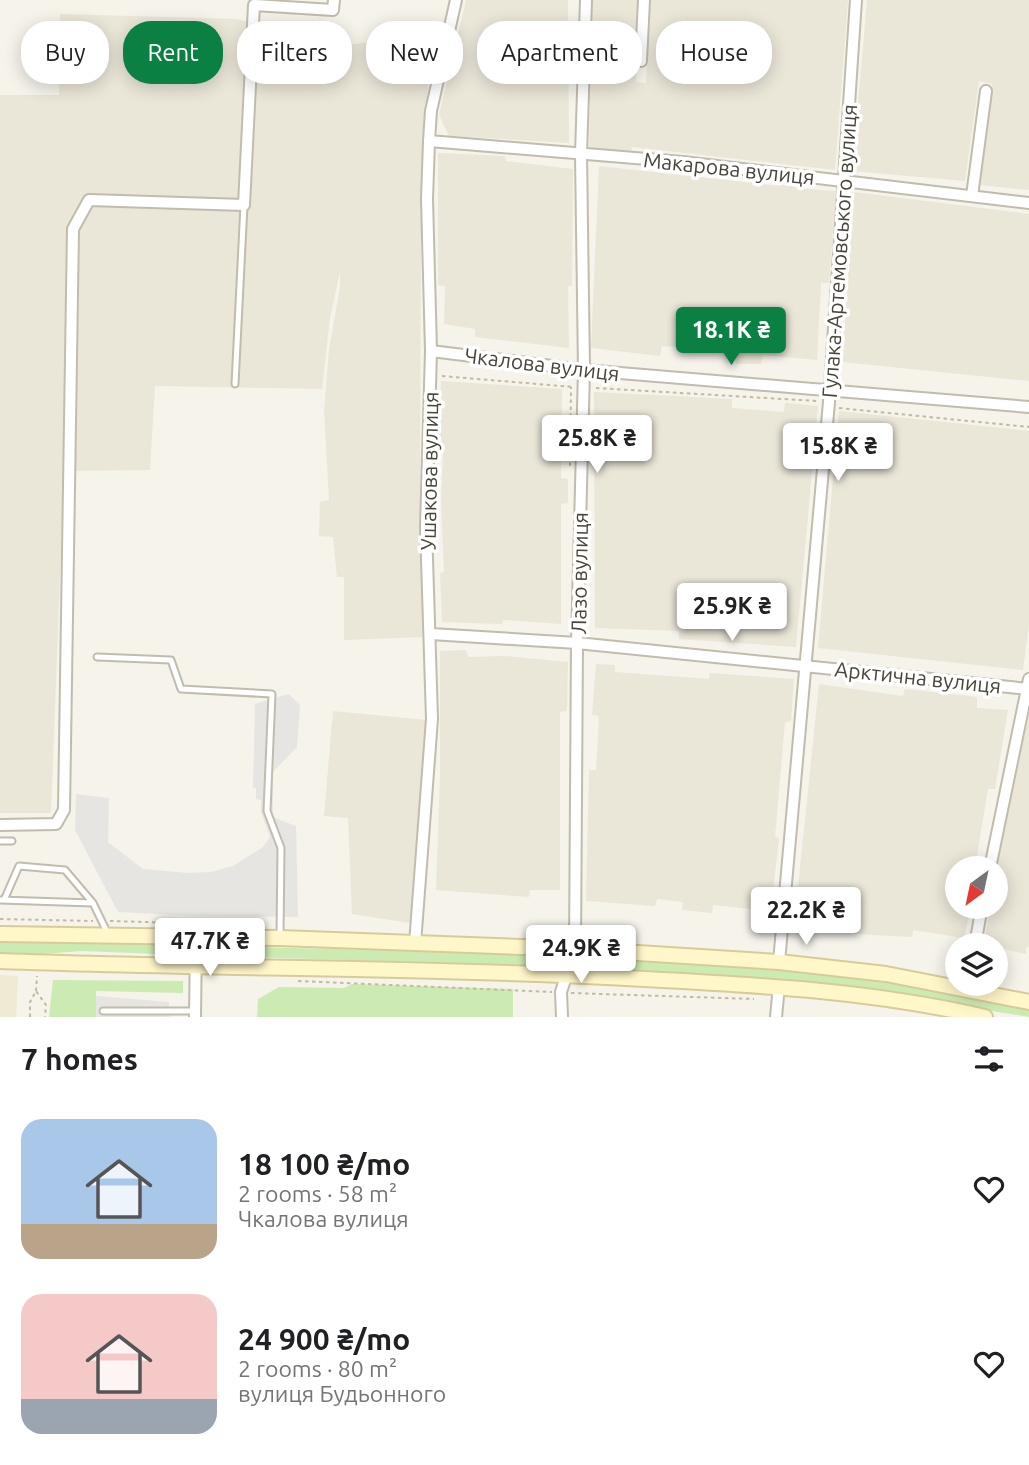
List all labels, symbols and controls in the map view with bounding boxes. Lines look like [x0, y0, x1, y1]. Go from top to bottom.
chip: Buy [21, 21, 109, 84]
chip: Rent [123, 21, 223, 84]
chip: Filters [237, 21, 352, 84]
chip: New [366, 21, 463, 84]
chip: Apartment [477, 21, 642, 84]
chip: House [656, 21, 772, 84]
street label: Гулака-Артемовського вулиця [817, 103, 861, 399]
street label: Макарова вулиця [642, 147, 816, 189]
pin: 18.1K ₴ [666, 308, 796, 367]
text: 18.1K ₴ [692, 317, 770, 342]
street label: Чкалова вулиця [463, 343, 621, 385]
street label: Ушакова вулиця [416, 391, 442, 551]
pin: 25.8K ₴ [532, 416, 662, 475]
pin: 15.8K ₴ [773, 424, 903, 483]
text: 25.8K ₴ [558, 425, 636, 450]
text: 15.8K ₴ [799, 433, 877, 458]
street label: Лазо вулиця [566, 512, 592, 634]
pin: 25.9K ₴ [667, 584, 797, 643]
text: 25.9K ₴ [693, 593, 771, 618]
street label: Арктична вулиця [834, 656, 1002, 698]
north arrow [945, 856, 1008, 919]
map controls [945, 856, 1008, 996]
pin: 22.2K ₴ [741, 888, 871, 947]
text: 22.2K ₴ [767, 897, 845, 922]
pin: 47.7K ₴ [145, 918, 275, 978]
pin: 24.9K ₴ [516, 926, 646, 985]
text: 47.7K ₴ [171, 928, 249, 953]
button: layers [945, 933, 1008, 996]
text: 24.9K ₴ [542, 935, 620, 960]
icon: filters [970, 1040, 1008, 1078]
text: 7 homes [21, 1042, 138, 1076]
icon: home [77, 1147, 161, 1231]
text: 18 100 ₴/mo [238, 1147, 410, 1181]
icon: heart [970, 1170, 1008, 1208]
text: 2 rooms · 58 m² [238, 1181, 397, 1206]
text: Чкалова вулиця [238, 1206, 409, 1231]
icon: home [77, 1322, 161, 1406]
text: 24 900 ₴/mo [238, 1322, 410, 1356]
icon: heart [970, 1345, 1008, 1383]
text: 2 rooms · 80 m² [238, 1356, 397, 1381]
text: вулиця Будьонного [238, 1381, 446, 1406]

